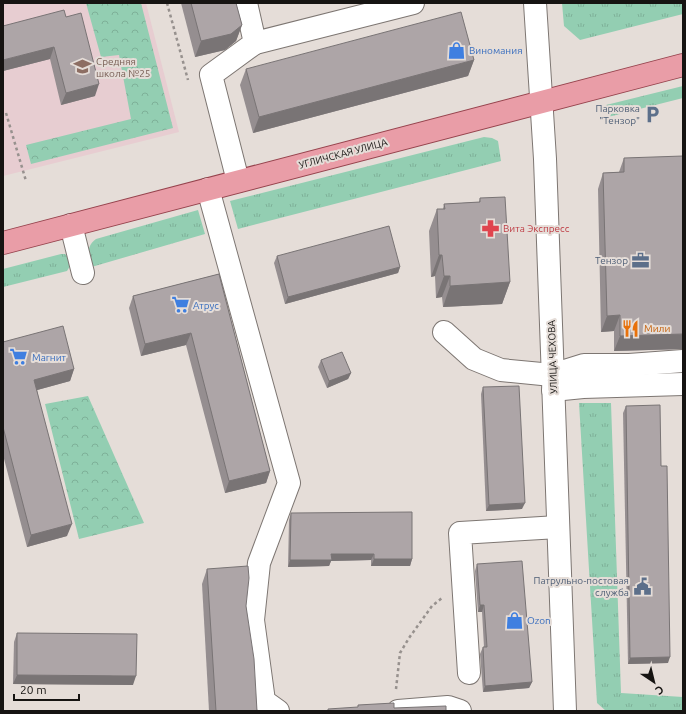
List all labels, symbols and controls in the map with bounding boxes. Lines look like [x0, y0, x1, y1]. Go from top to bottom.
shop icon: Виномания [446, 40, 466, 60]
place label: Виномания [469, 45, 523, 56]
place label: Средняя школа №25 [96, 56, 150, 79]
school or university icon: Средняя школа №25 [73, 57, 93, 77]
place label: Парковка "Тензор" [596, 103, 640, 126]
parking icon: Парковка "Тензор" [643, 104, 663, 124]
street label: УГЛИЧСКАЯ УЛИЦА [298, 136, 389, 171]
pharmacy icon: Вита Экспресс [480, 218, 500, 238]
place label: Вита Экспресс [503, 223, 570, 234]
office icon: Тензор [631, 250, 651, 270]
place label: Тензор [595, 255, 628, 266]
supermarket icon: Атрус [170, 295, 190, 315]
place label: Атрус [193, 300, 219, 311]
restaurant icon: Мили [621, 318, 641, 338]
street label: УЛИЦА ЧЕХОВА [546, 319, 559, 394]
place label: Мили [644, 323, 670, 334]
supermarket icon: Магнит [9, 347, 29, 367]
place label: Магнит [32, 352, 67, 363]
place label: Патрульно-постовая служба [534, 575, 629, 598]
public building icon: Патрульно-постовая служба [632, 576, 652, 596]
shop icon: Ozon [504, 610, 524, 630]
place label: Ozon [527, 615, 551, 626]
north arrow [634, 662, 674, 702]
scale bar [14, 676, 79, 702]
text: 20 m [20, 683, 47, 696]
text: С [653, 683, 666, 697]

